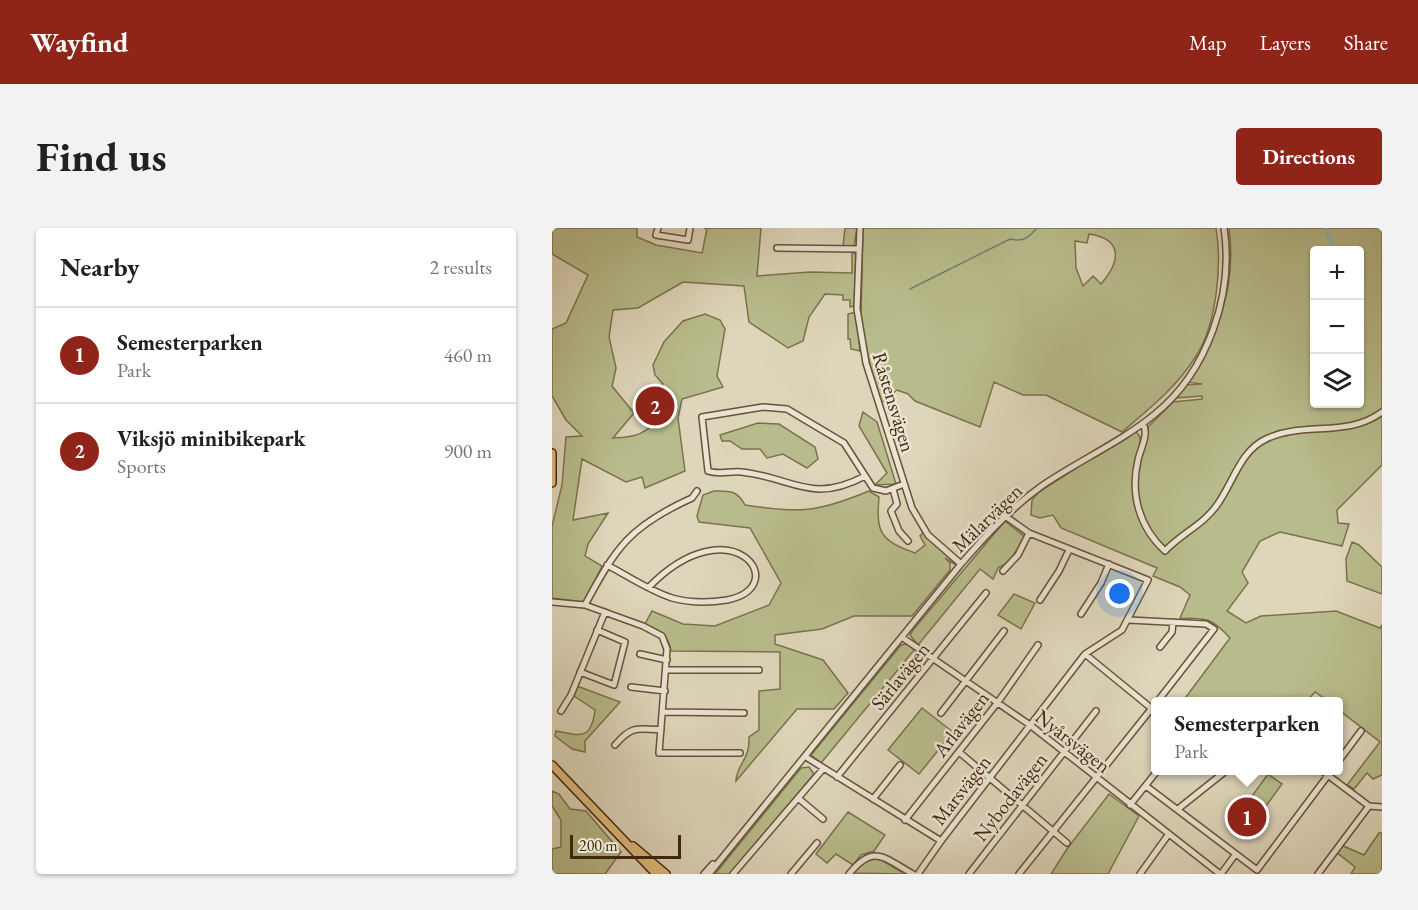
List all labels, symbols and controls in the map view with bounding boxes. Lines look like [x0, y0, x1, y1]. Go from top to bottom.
text: Wayfind [30, 24, 128, 60]
text: Map [1189, 29, 1227, 56]
text: Layers [1260, 29, 1311, 56]
text: Share [1344, 29, 1388, 56]
button: Directions [1236, 128, 1382, 185]
text: Find us [36, 129, 167, 184]
map controls [1310, 246, 1364, 408]
button: + [1310, 246, 1364, 300]
text: Nearby [60, 250, 140, 284]
text: 2 results [429, 254, 492, 280]
button: − [1310, 300, 1364, 354]
text: Semesterparken [117, 328, 263, 357]
text: 1 [74, 342, 85, 368]
text: 460 m [444, 342, 492, 368]
street label: Råstensvägen [866, 349, 922, 456]
button: layers [1310, 354, 1364, 408]
text: Park [117, 357, 151, 383]
pin: 2 [636, 384, 674, 429]
text: Viksjö minibikepark [117, 424, 306, 453]
text: 2 [74, 438, 85, 464]
text: 900 m [444, 438, 492, 464]
text: Sports [117, 453, 166, 479]
street label: Mälarvägen [946, 478, 1028, 558]
your location [1105, 579, 1134, 608]
street label: Särlavägen [865, 636, 936, 715]
street label: Arlavägen [927, 686, 995, 763]
popup [1151, 697, 1343, 775]
street label: Nyårsvägen [1030, 703, 1116, 779]
text: Semesterparken [1174, 709, 1320, 738]
text: Park [1174, 738, 1208, 764]
street label: Nybodavägen [967, 747, 1053, 847]
street label: Marsvägen [925, 749, 997, 830]
pin: 1 [1228, 794, 1266, 840]
scale bar [570, 832, 681, 860]
text: 200 m [579, 835, 618, 856]

